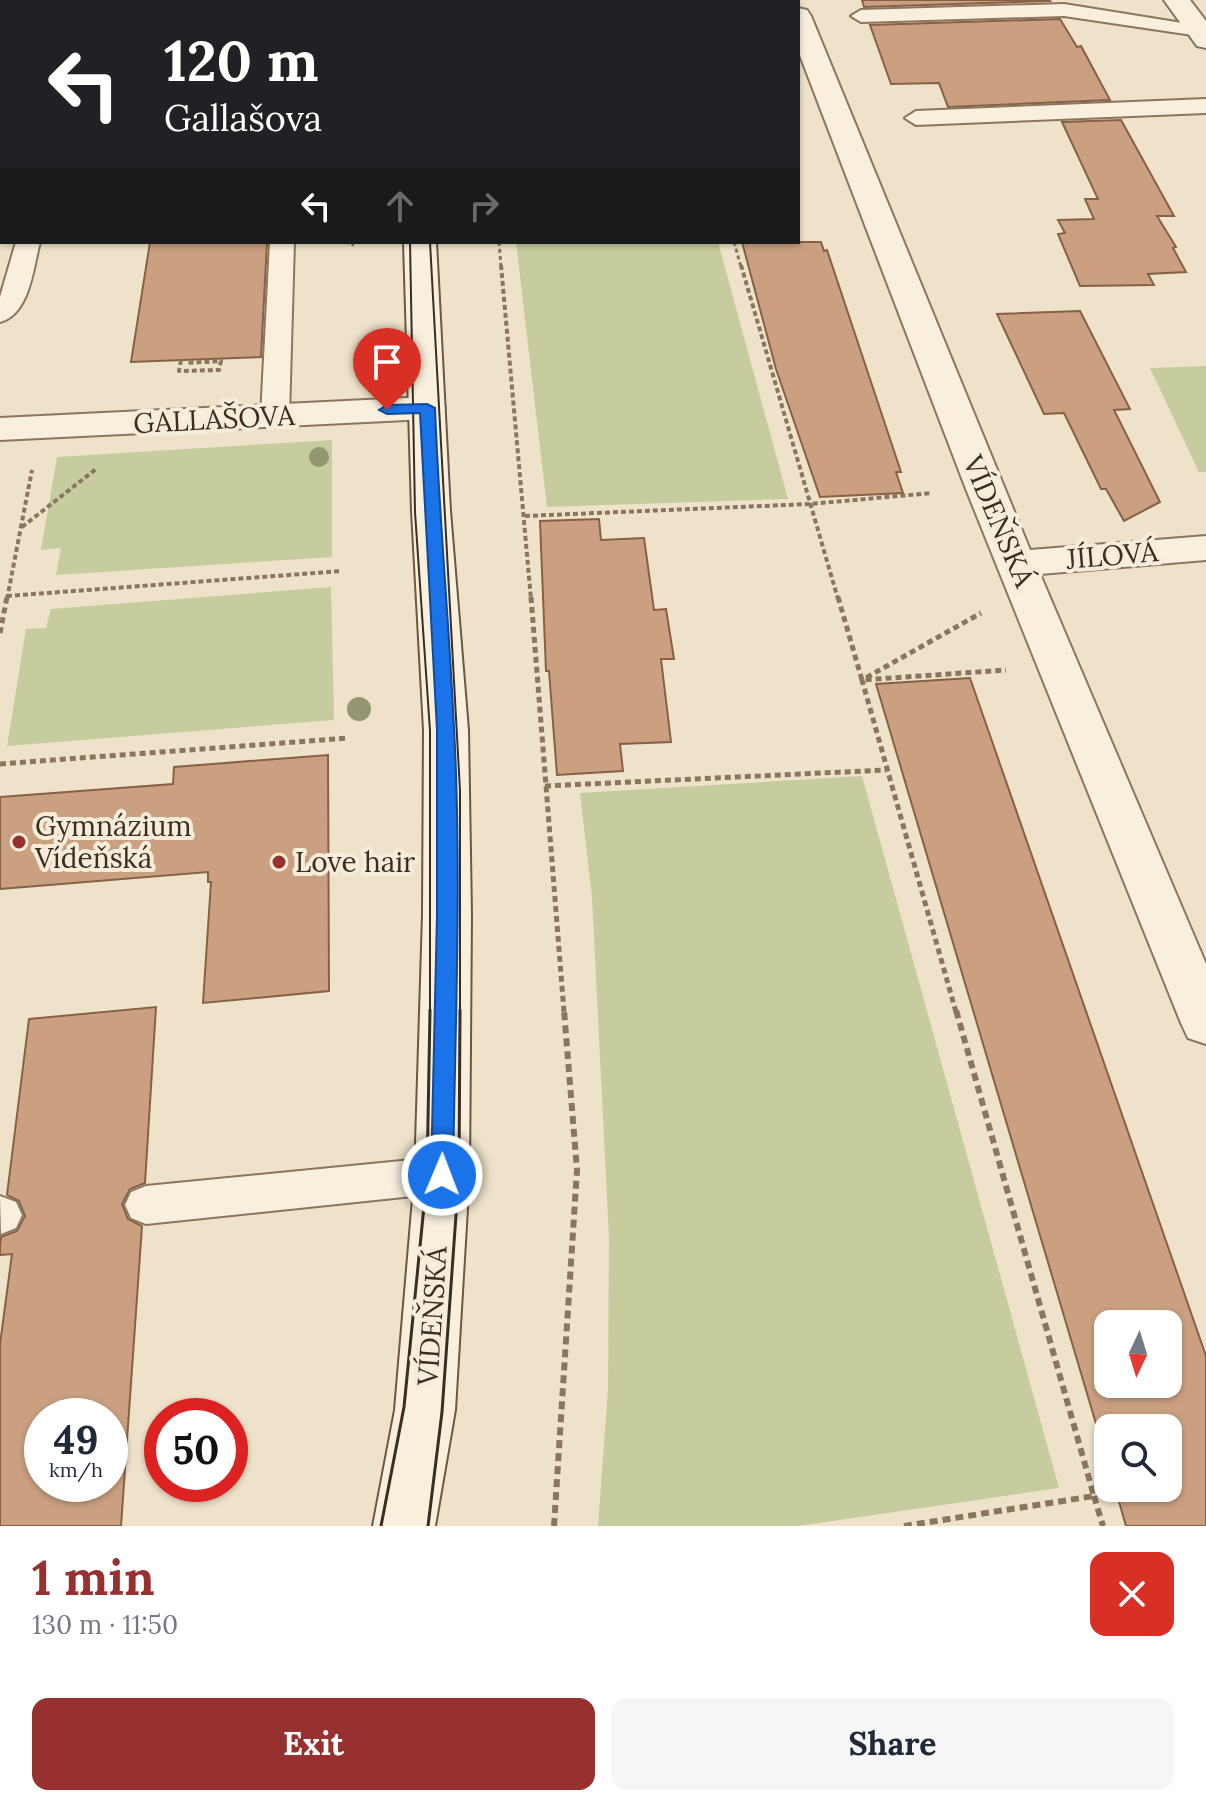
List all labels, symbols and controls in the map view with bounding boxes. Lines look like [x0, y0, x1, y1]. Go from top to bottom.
text: 120 m [164, 25, 318, 96]
icon: left [32, 32, 136, 136]
text: Gallašova [164, 95, 322, 141]
icon: left [294, 184, 338, 228]
icon: ahead [378, 184, 422, 228]
icon: right [462, 184, 506, 228]
pin [353, 328, 421, 410]
icon: arrive [365, 340, 409, 384]
street label: GALLAŠOVA [132, 397, 296, 441]
street label: VÍDEŇSKÁ [955, 449, 1043, 593]
street label: JÍLOVÁ [1064, 533, 1160, 577]
place label: Gymnázium Vídeňská [34, 808, 192, 876]
marker: Gymnázium Vídeňská [10, 833, 28, 851]
place label: Love hair [295, 844, 415, 880]
marker: Love hair [270, 853, 288, 871]
position arrow [400, 1133, 484, 1217]
street label: VÍDEŇSKÁ [409, 1245, 455, 1388]
north arrow [1094, 1310, 1182, 1398]
map controls [1094, 1310, 1182, 1502]
speed limit sign: 50 [144, 1398, 248, 1502]
text: 49 [54, 1414, 98, 1465]
button: search [1094, 1414, 1182, 1502]
text: km/h [49, 1457, 103, 1482]
text: 1 min [32, 1547, 155, 1608]
button: close [1090, 1552, 1174, 1636]
text: 130 m · 11:50 [32, 1608, 178, 1641]
button: Exit [32, 1698, 595, 1790]
button: Share [611, 1698, 1174, 1790]

